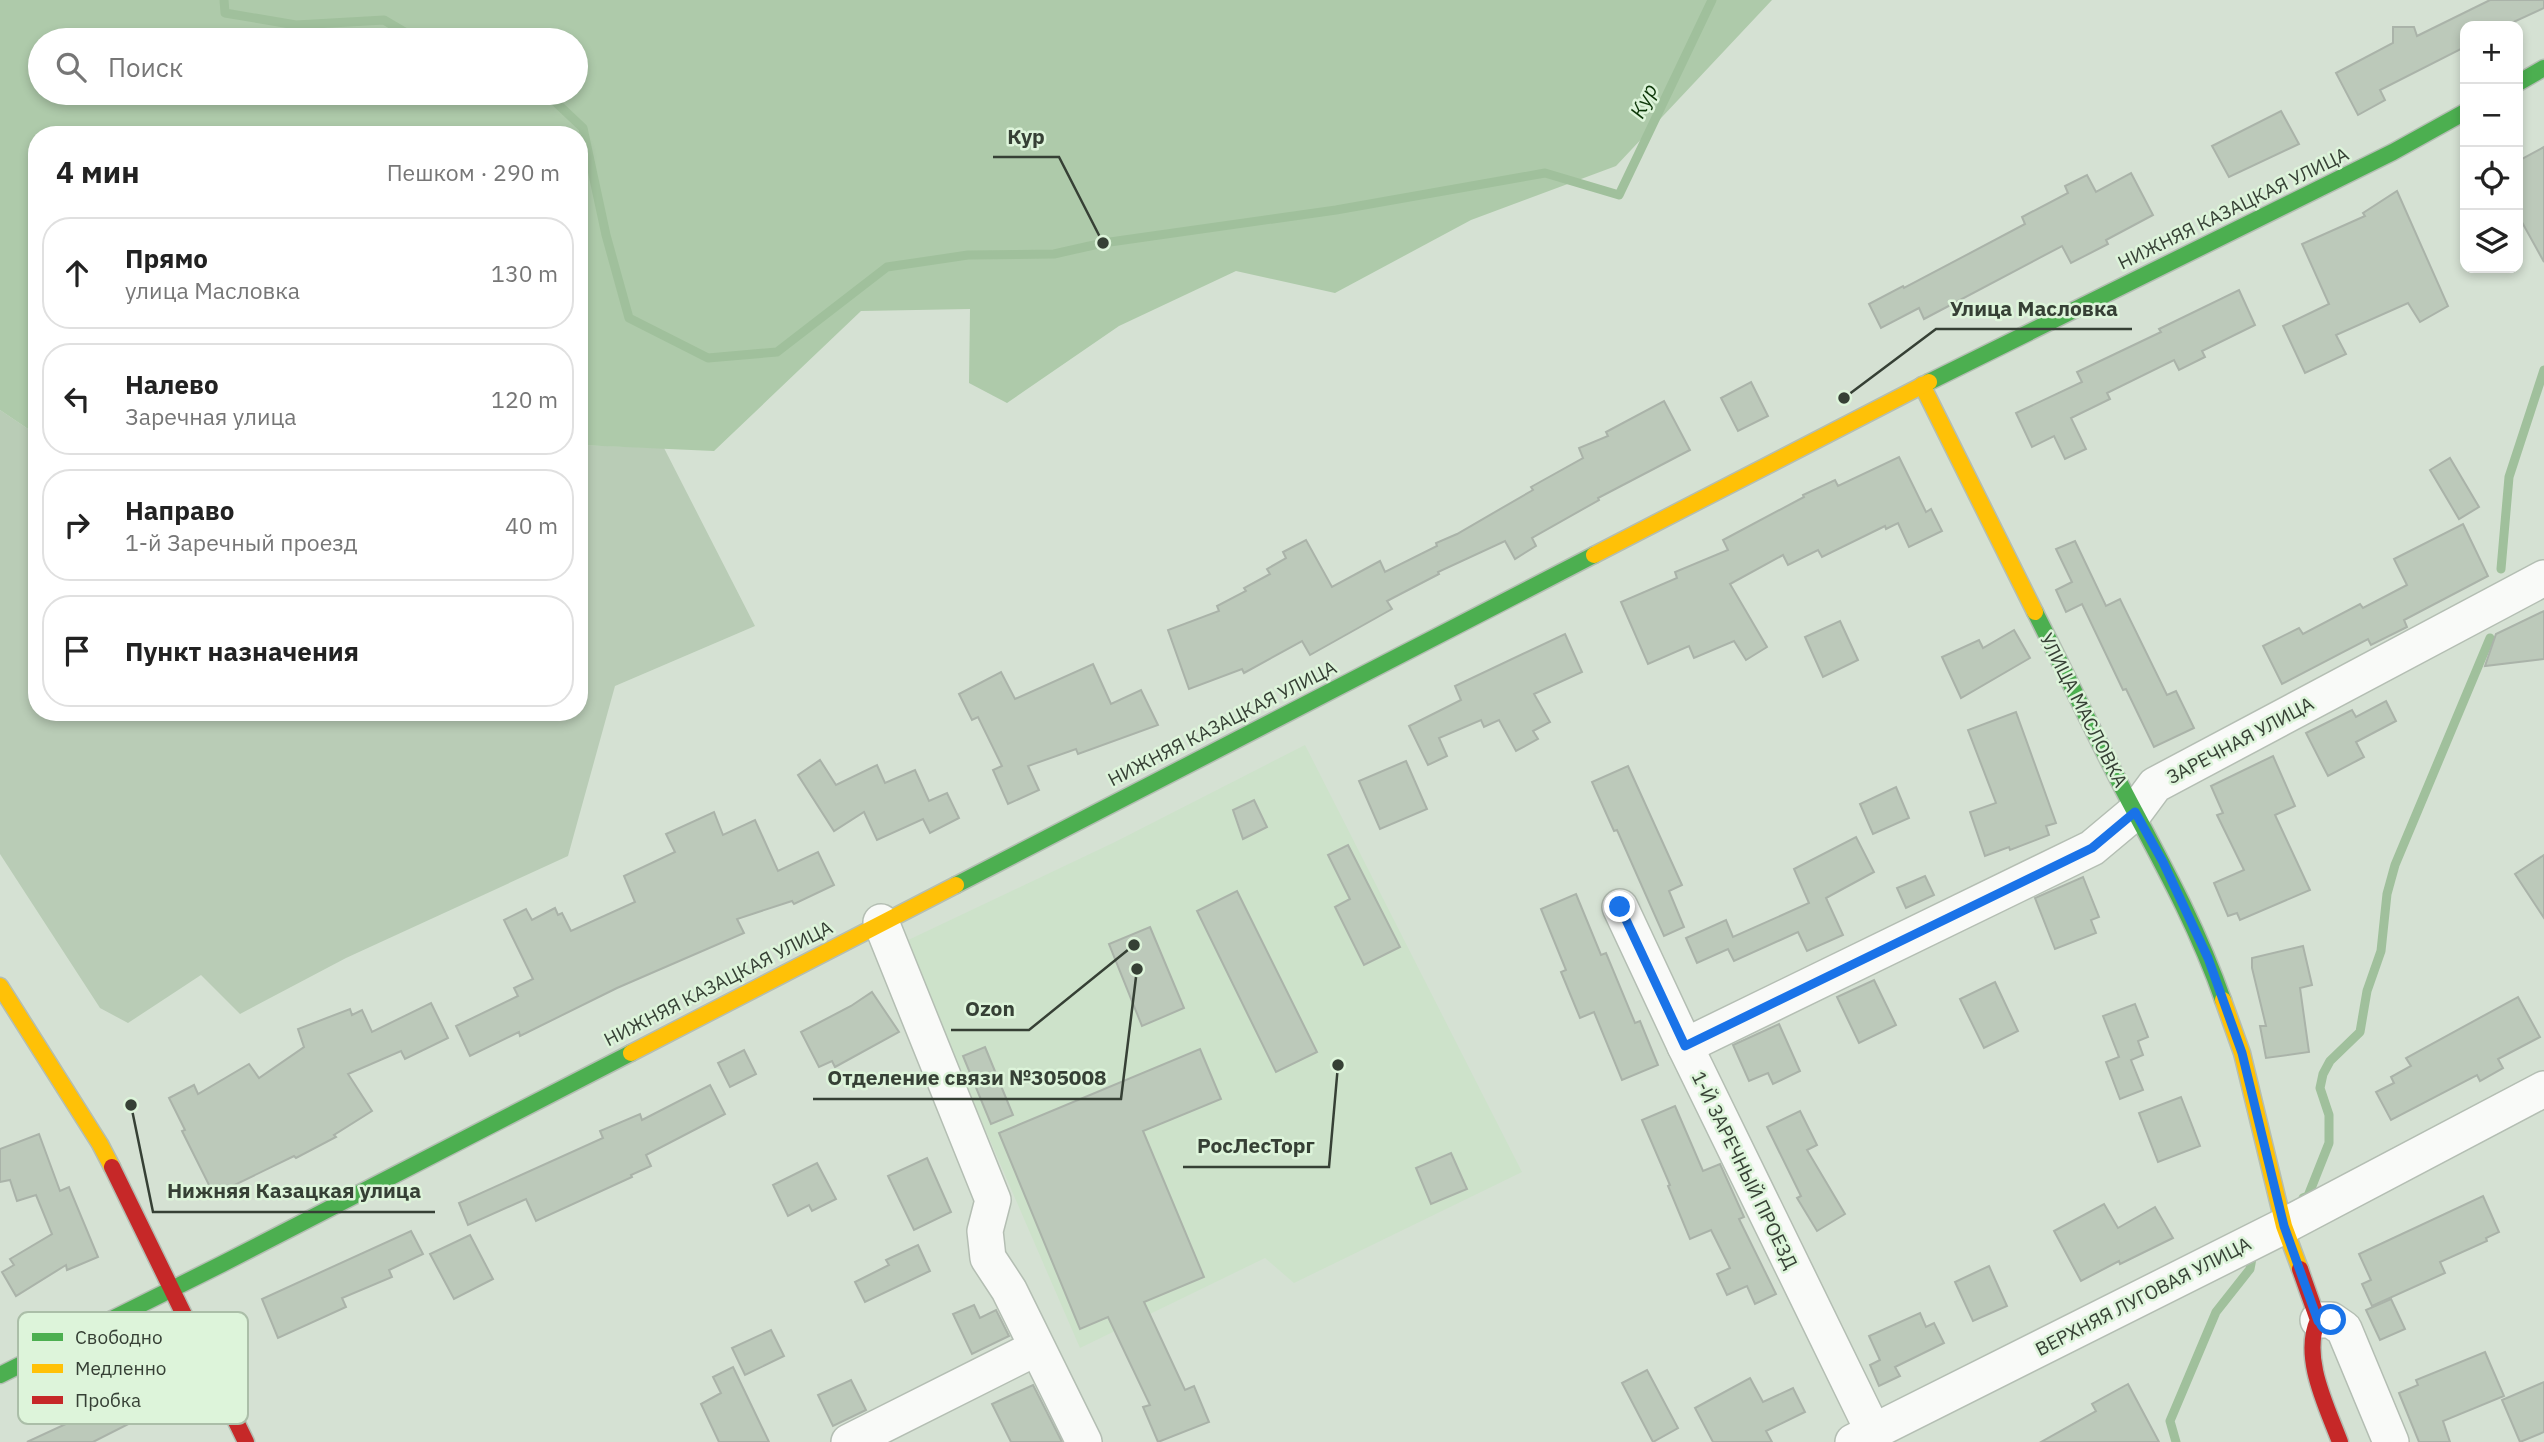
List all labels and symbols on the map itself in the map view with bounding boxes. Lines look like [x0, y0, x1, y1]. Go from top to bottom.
water label: Кур [1623, 79, 1663, 123]
callout: Кур [993, 115, 1059, 157]
text: Кур [1007, 122, 1045, 150]
street label: НИЖНЯЯ КАЗАЦКАЯ УЛИЦА [2114, 142, 2352, 274]
callout: Улица Масловка [1936, 287, 2132, 329]
text: Улица Масловка [1950, 294, 2118, 322]
street label: УЛИЦА МАСЛОВКА [2035, 629, 2133, 791]
street label: НИЖНЯЯ КАЗАЦКАЯ УЛИЦА [1104, 655, 1340, 791]
street label: ЗАРЕЧНАЯ УЛИЦА [2162, 691, 2318, 789]
route end [1604, 891, 1635, 922]
street label: НИЖНЯЯ КАЗАЦКАЯ УЛИЦА [600, 915, 836, 1051]
callout: Ozon [951, 988, 1029, 1030]
text: Ozon [965, 994, 1015, 1022]
callout: Отделение связи №305008 [813, 1057, 1121, 1099]
text: Отделение связи №305008 [827, 1063, 1107, 1091]
street label: 1-Й ЗАРЕЧНЫЙ ПРОЕЗД [1687, 1067, 1803, 1273]
callout: РосЛесТорг [1183, 1125, 1329, 1167]
text: РосЛесТорг [1197, 1131, 1315, 1159]
callout: Нижняя Казацкая улица [153, 1170, 435, 1212]
text: Нижняя Казацкая улица [167, 1176, 421, 1204]
street label: ВЕРХНЯЯ ЛУГОВАЯ УЛИЦА [2031, 1231, 2255, 1361]
route start [2315, 1304, 2346, 1335]
legend [18, 1312, 248, 1424]
text: Свободно [75, 1325, 163, 1349]
text: Медленно [75, 1356, 166, 1380]
text: Пробка [75, 1388, 141, 1412]

